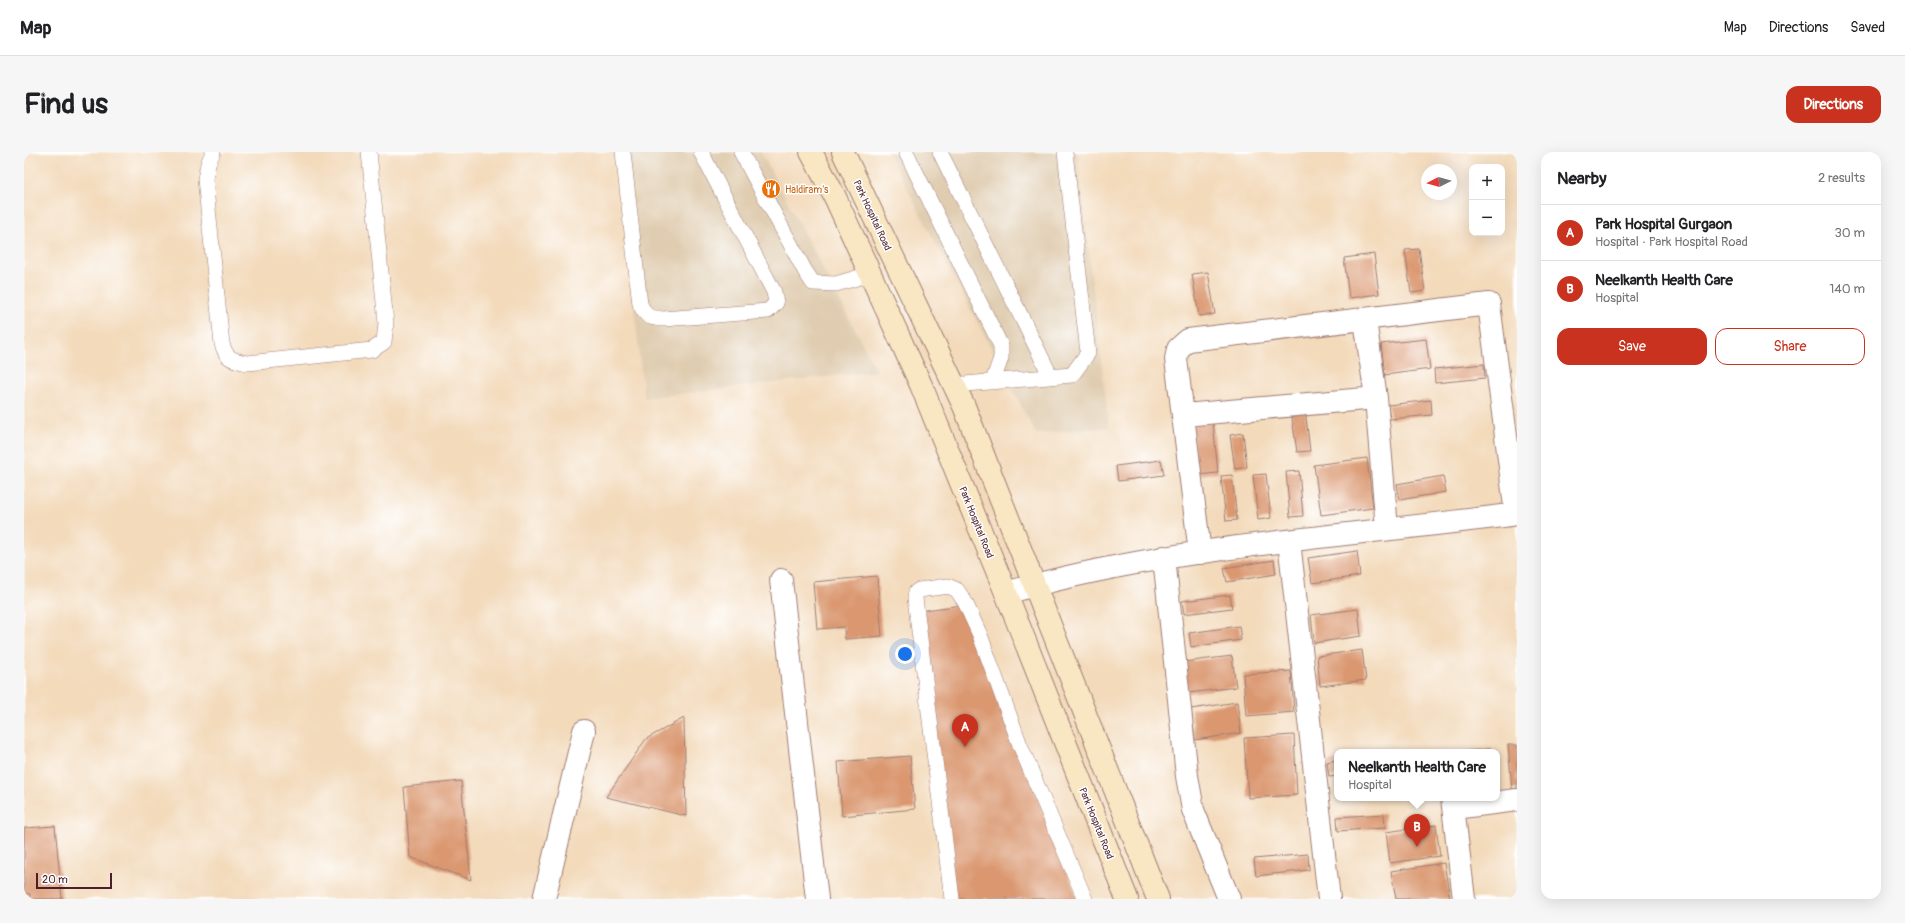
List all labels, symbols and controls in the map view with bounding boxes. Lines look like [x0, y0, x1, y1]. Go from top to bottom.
text: Map [20, 16, 51, 40]
text: Map [1724, 19, 1747, 36]
text: Directions [1769, 19, 1828, 36]
text: Saved [1850, 19, 1885, 36]
button: Directions [1786, 86, 1881, 123]
text: Find us [24, 87, 108, 122]
north arrow [1421, 164, 1457, 200]
map controls [1469, 164, 1505, 236]
button: + [1469, 164, 1505, 200]
text: Nearby [1557, 168, 1606, 189]
text: 2 results [1818, 170, 1865, 186]
restaurant icon: Haldiram's [760, 178, 782, 200]
street label: Park Hospital Road [851, 178, 894, 253]
place label: Haldiram's [785, 184, 829, 196]
button: − [1469, 200, 1505, 236]
text: Park Hospital Gurgaon [1595, 215, 1732, 234]
text: A [1566, 225, 1574, 241]
text: 30 m [1835, 225, 1865, 241]
text: Hospital · Park Hospital Road [1595, 234, 1748, 250]
text: Neelkanth Health Care [1595, 271, 1733, 290]
text: B [1566, 281, 1574, 297]
text: 140 m [1829, 281, 1865, 297]
text: Hospital [1595, 290, 1639, 306]
button: Save [1557, 328, 1707, 365]
button: Share [1715, 328, 1865, 365]
street label: Park Hospital Road [956, 485, 996, 560]
your location [895, 644, 915, 664]
pin: A [952, 714, 978, 747]
popup [1334, 749, 1500, 801]
text: Neelkanth Health Care [1348, 758, 1486, 777]
text: Hospital [1348, 777, 1392, 793]
street label: Park Hospital Road [1076, 786, 1116, 861]
pin: B [1404, 814, 1430, 847]
scale bar [36, 871, 112, 890]
text: 20 m [42, 873, 68, 886]

